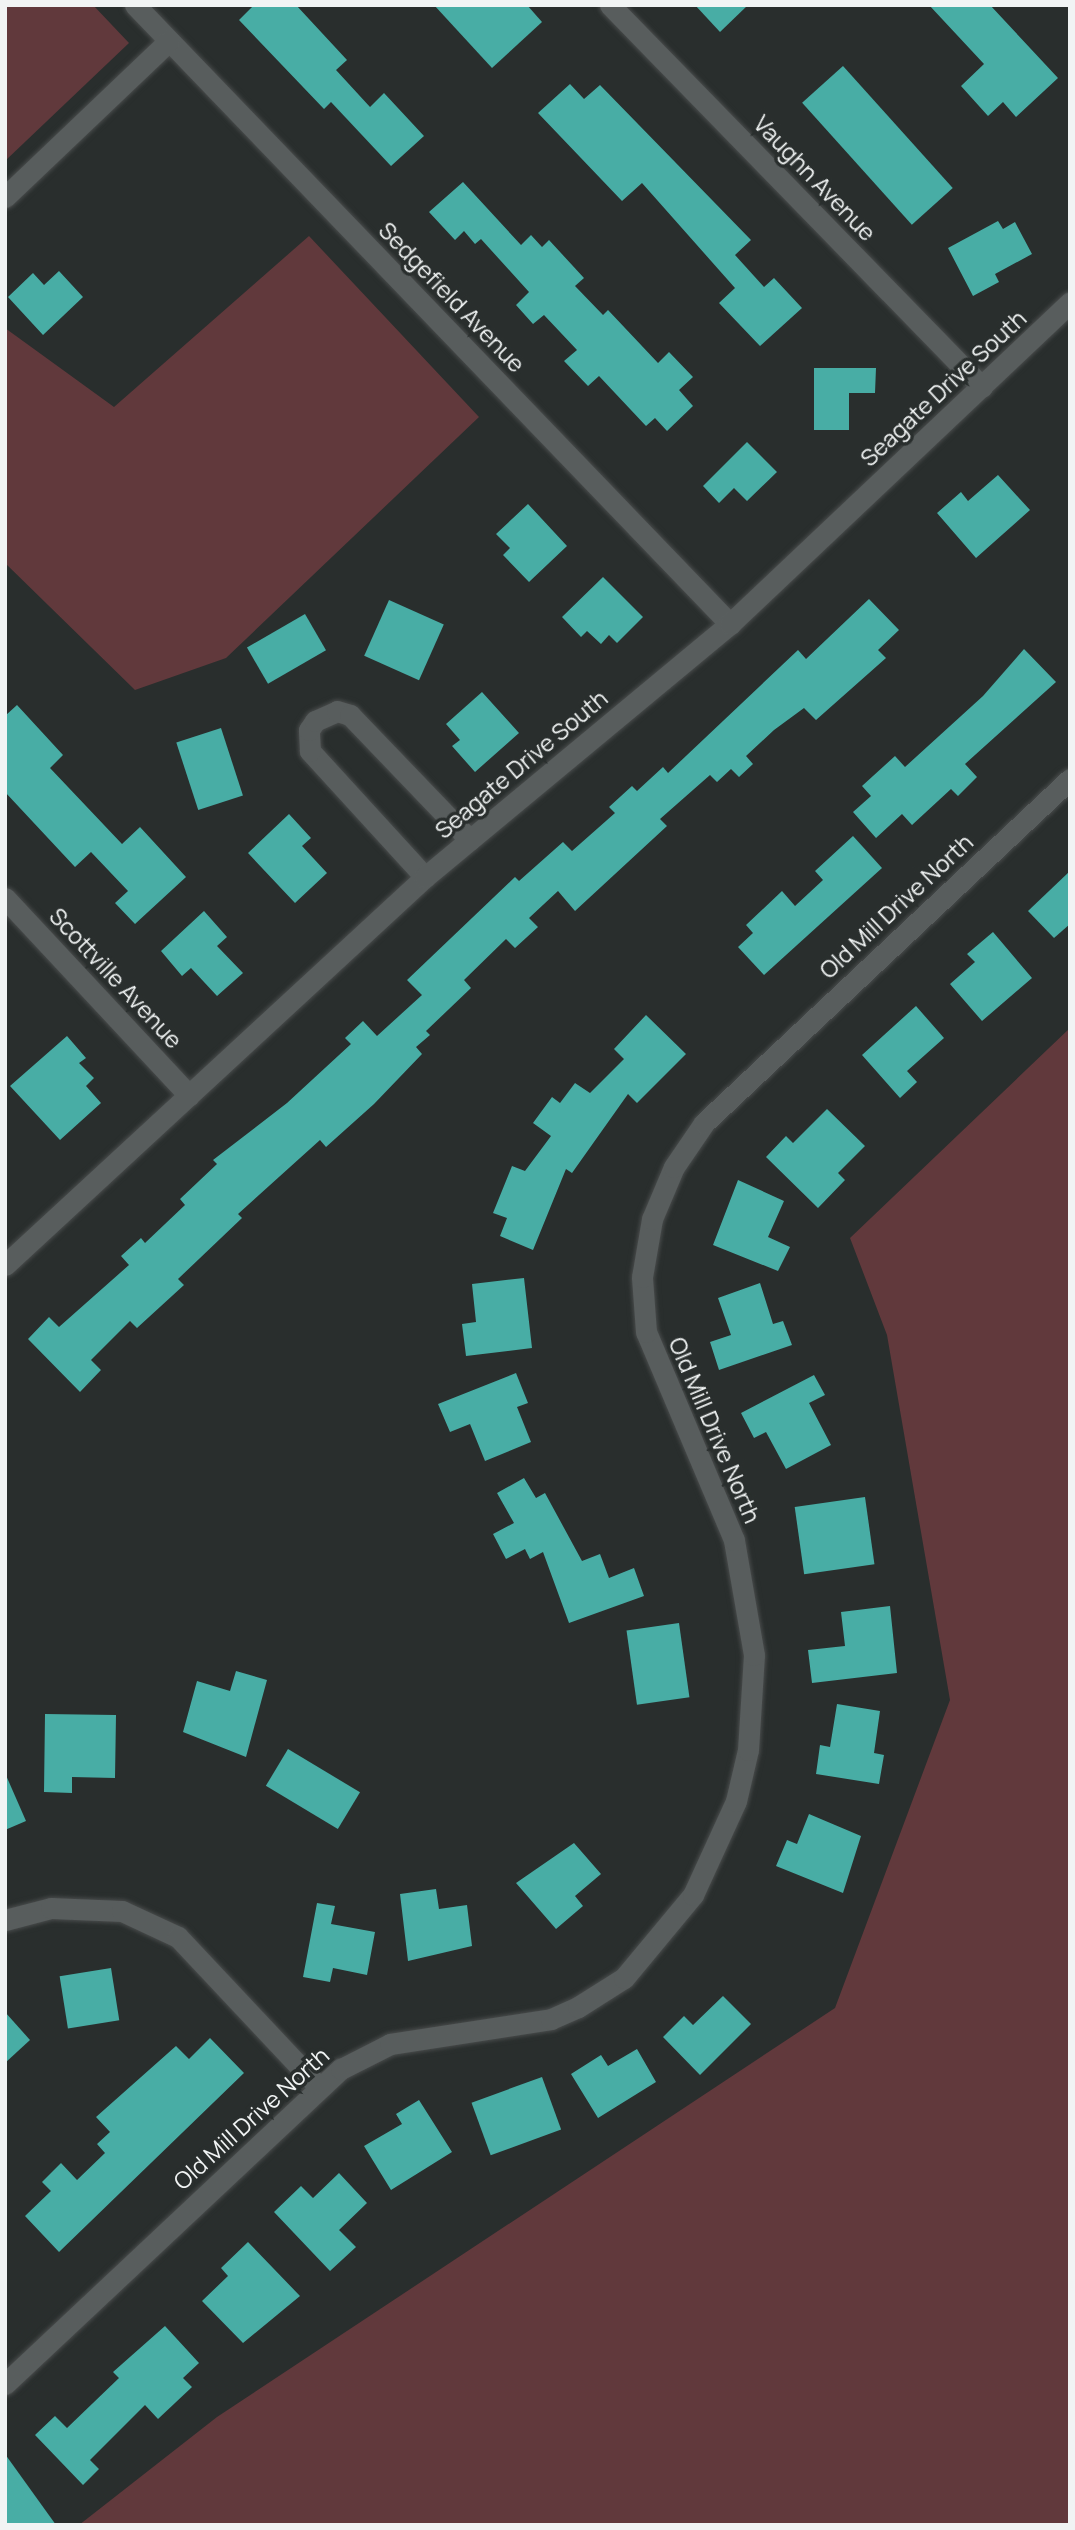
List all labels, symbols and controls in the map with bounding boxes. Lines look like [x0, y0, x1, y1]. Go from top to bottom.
street label: Vaughn Avenue [748, 110, 882, 246]
street label: Sedgefield Avenue [373, 216, 531, 378]
street label: Seagate Drive South [855, 304, 1031, 472]
street label: Seagate Drive South [429, 684, 613, 844]
street label: Old Mill Drive North [814, 828, 978, 984]
street label: Scottville Avenue [44, 902, 188, 1054]
street label: Old Mill Drive North [663, 1333, 767, 1527]
street label: Old Mill Drive North [168, 2041, 334, 2195]

